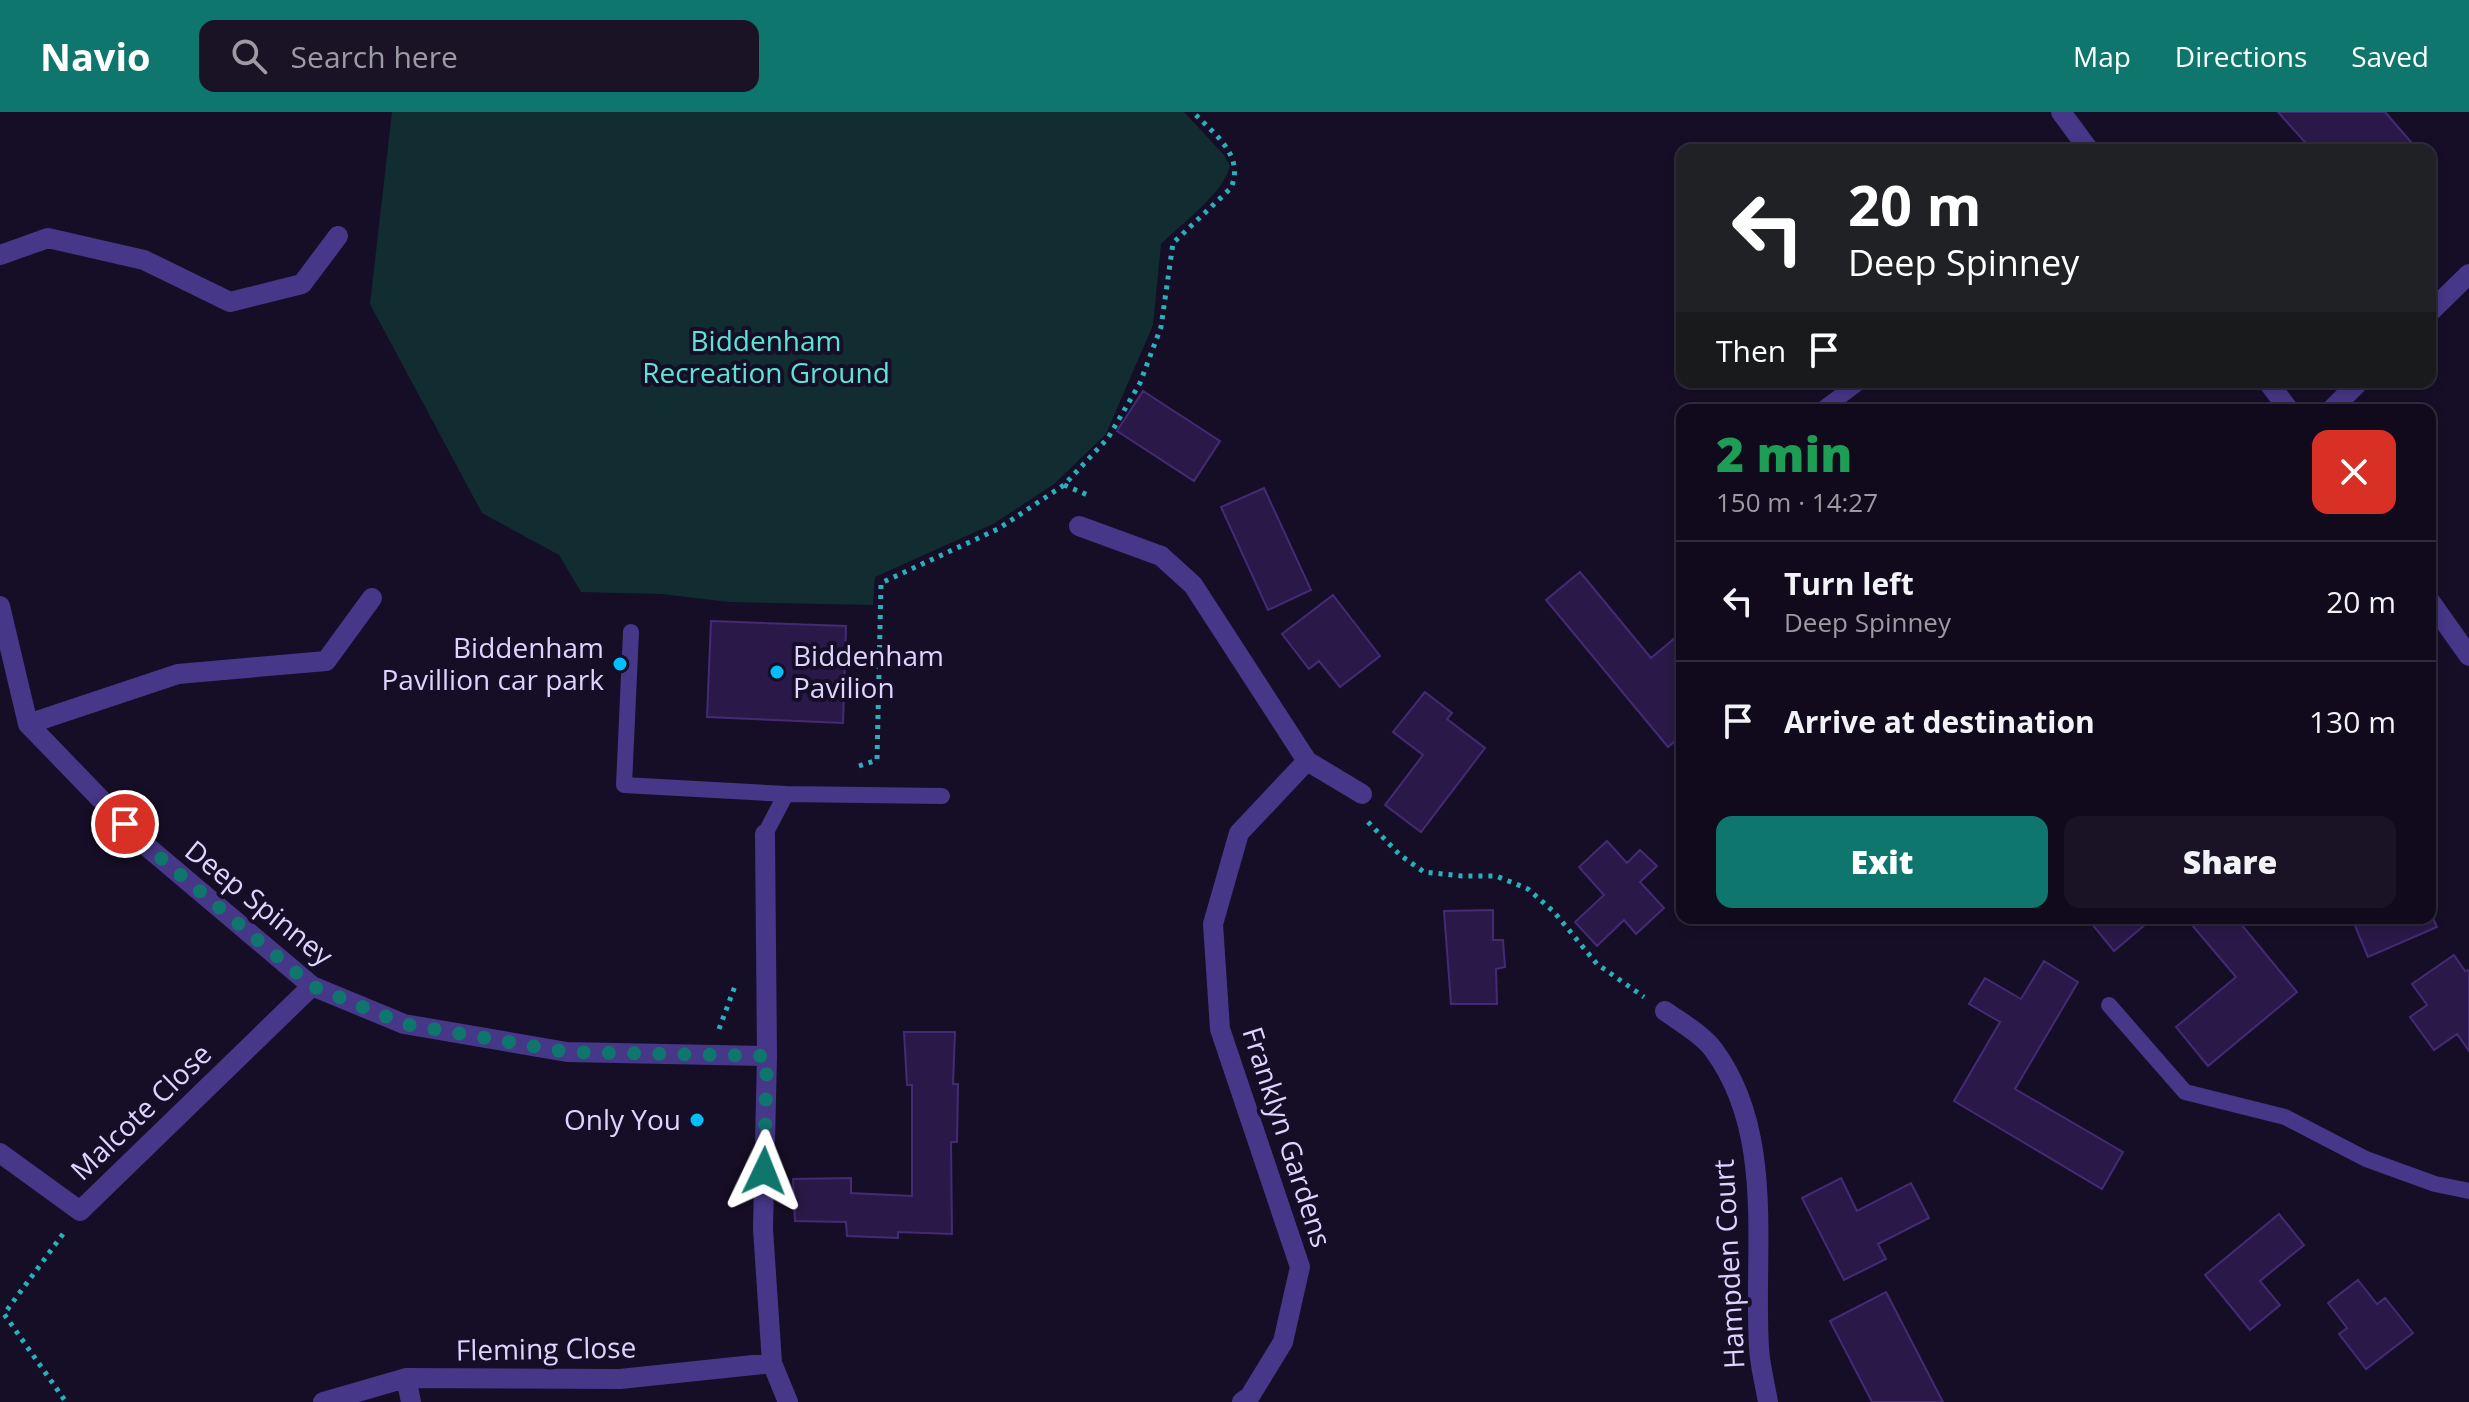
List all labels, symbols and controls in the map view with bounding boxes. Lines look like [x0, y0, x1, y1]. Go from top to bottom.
search box [199, 20, 759, 92]
text: Navio [40, 30, 151, 82]
icon: search [227, 34, 271, 78]
text: Search here [291, 36, 458, 77]
text: Map [2073, 37, 2131, 75]
text: Directions [2175, 37, 2307, 75]
text: Saved [2351, 37, 2429, 75]
text: 20 m [1848, 166, 1982, 242]
icon: left [1716, 176, 1820, 280]
text: Deep Spinney [1848, 238, 2079, 287]
park label: Biddenham Recreation Ground [642, 321, 890, 391]
icon: arrive [1802, 328, 1846, 372]
text: Then [1716, 330, 1786, 371]
text: 2 min [1716, 421, 1852, 486]
button: close [2312, 430, 2396, 514]
text: 150 m · 14:27 [1716, 484, 1878, 520]
text: Turn left [1784, 563, 1914, 604]
icon: left [1716, 579, 1760, 623]
text: 20 m [2326, 581, 2396, 622]
text: Deep Spinney [1784, 604, 1951, 640]
place label: Biddenham Pavillion car park [382, 628, 604, 698]
place label: Biddenham Pavilion [793, 636, 944, 706]
marker: Biddenham Pavillion car park [611, 655, 629, 673]
marker: Biddenham Pavilion [768, 663, 786, 681]
icon: arrive [1716, 699, 1760, 743]
text: Arrive at destination [1784, 701, 2095, 742]
text: 130 m [2309, 701, 2396, 742]
pin [91, 790, 159, 858]
icon: arrive [103, 802, 147, 846]
button: Exit [1716, 816, 2048, 908]
button: Share [2064, 816, 2396, 908]
street label: Deep Spinney [178, 831, 342, 974]
street label: Franklyn Gardens [1234, 1022, 1341, 1252]
street label: Malcote Close [62, 1035, 219, 1188]
place label: Only You [564, 1100, 681, 1138]
marker: Only You [688, 1111, 706, 1129]
position arrow [722, 1129, 806, 1213]
street label: Hampden Court [1704, 1158, 1752, 1370]
street label: Fleming Close [455, 1327, 637, 1369]

